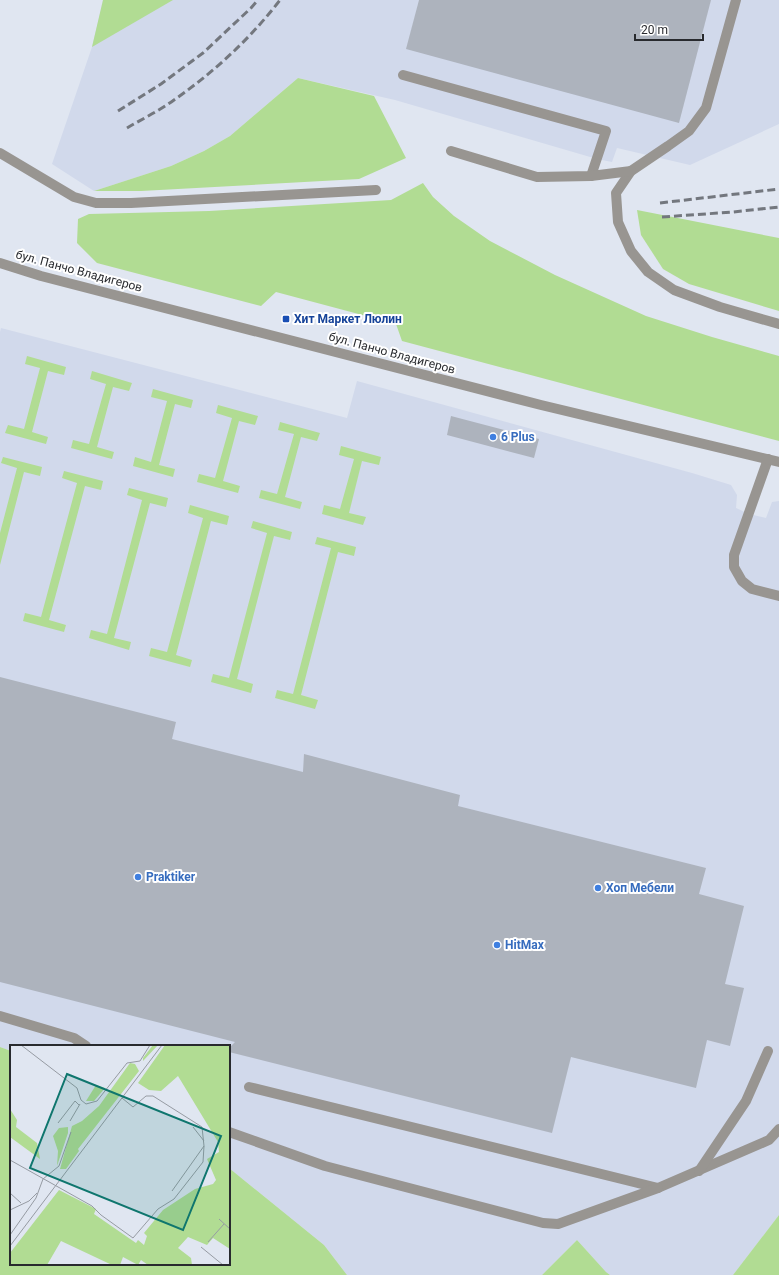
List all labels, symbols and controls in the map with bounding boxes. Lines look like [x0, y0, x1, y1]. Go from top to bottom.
scale bar [635, 16, 703, 42]
text: 20 m [641, 23, 668, 37]
street label: бул. Панчо Владигеров [14, 247, 144, 295]
place label: Хит Маркет Люлин [294, 312, 402, 326]
marker: Хит Маркет Люлин [281, 314, 291, 324]
street label: бул. Панчо Владигеров [327, 329, 457, 377]
place label: 6 Plus [501, 430, 535, 444]
marker: 6 Plus [488, 432, 498, 442]
place label: Praktiker [146, 870, 196, 884]
marker: Praktiker [133, 872, 143, 882]
place label: Хоп Мебели [606, 881, 674, 895]
marker: Хоп Мебели [593, 883, 603, 893]
place label: HitMax [505, 938, 545, 952]
marker: HitMax [492, 940, 502, 950]
inset map [10, 1045, 230, 1265]

